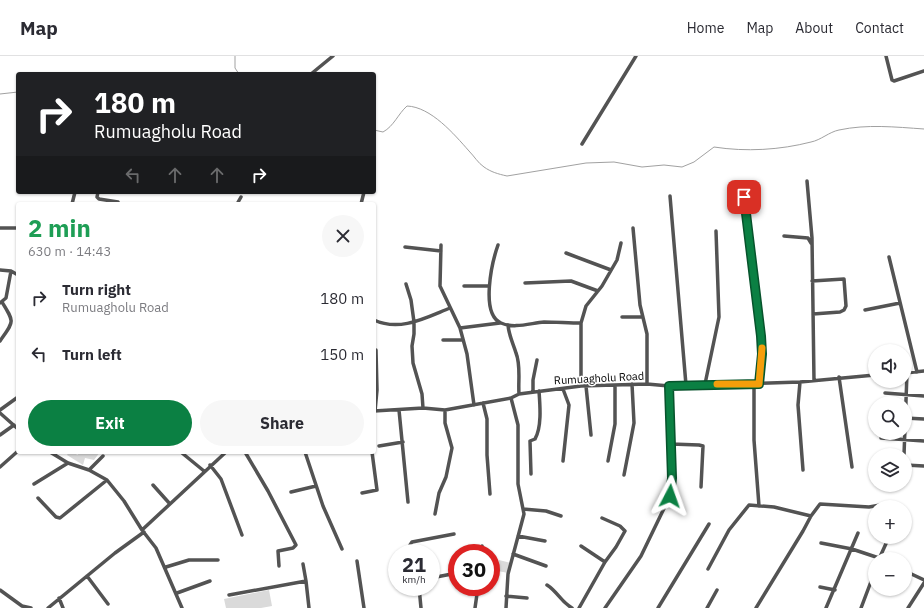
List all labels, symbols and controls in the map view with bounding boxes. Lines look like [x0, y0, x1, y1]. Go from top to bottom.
text: Map [20, 16, 58, 40]
text: Home [687, 19, 724, 37]
text: Map [746, 19, 773, 37]
text: About [795, 19, 833, 37]
text: Contact [855, 19, 904, 37]
text: 180 m [94, 84, 176, 121]
icon: right [28, 88, 80, 140]
text: Rumuagholu Road [94, 120, 242, 143]
icon: left [122, 164, 144, 186]
icon: ahead [164, 164, 186, 186]
icon: ahead [206, 164, 228, 186]
icon: right [248, 164, 270, 186]
pin [727, 180, 761, 214]
icon: arrive [733, 186, 755, 208]
text: 2 min [28, 212, 91, 244]
button: close [322, 215, 364, 257]
text: 630 m · 14:43 [28, 243, 111, 260]
text: Turn right [62, 280, 131, 299]
icon: right [28, 287, 50, 309]
text: 180 m [320, 289, 364, 308]
text: Rumuagholu Road [62, 299, 169, 316]
icon: left [28, 343, 50, 365]
map controls [868, 344, 912, 596]
button: sound [868, 344, 912, 388]
text: Turn left [62, 345, 122, 364]
text: 150 m [320, 345, 364, 364]
street label: Rumuagholu Road [554, 369, 644, 387]
button: search [868, 396, 912, 440]
button: Exit [28, 400, 192, 446]
button: Share [200, 400, 364, 446]
button: layers [868, 448, 912, 492]
position arrow [649, 475, 691, 517]
button: + [868, 500, 912, 544]
speed limit sign: 30 [448, 544, 500, 596]
text: 21 [402, 551, 426, 578]
button: − [868, 552, 912, 596]
text: km/h [402, 573, 426, 586]

